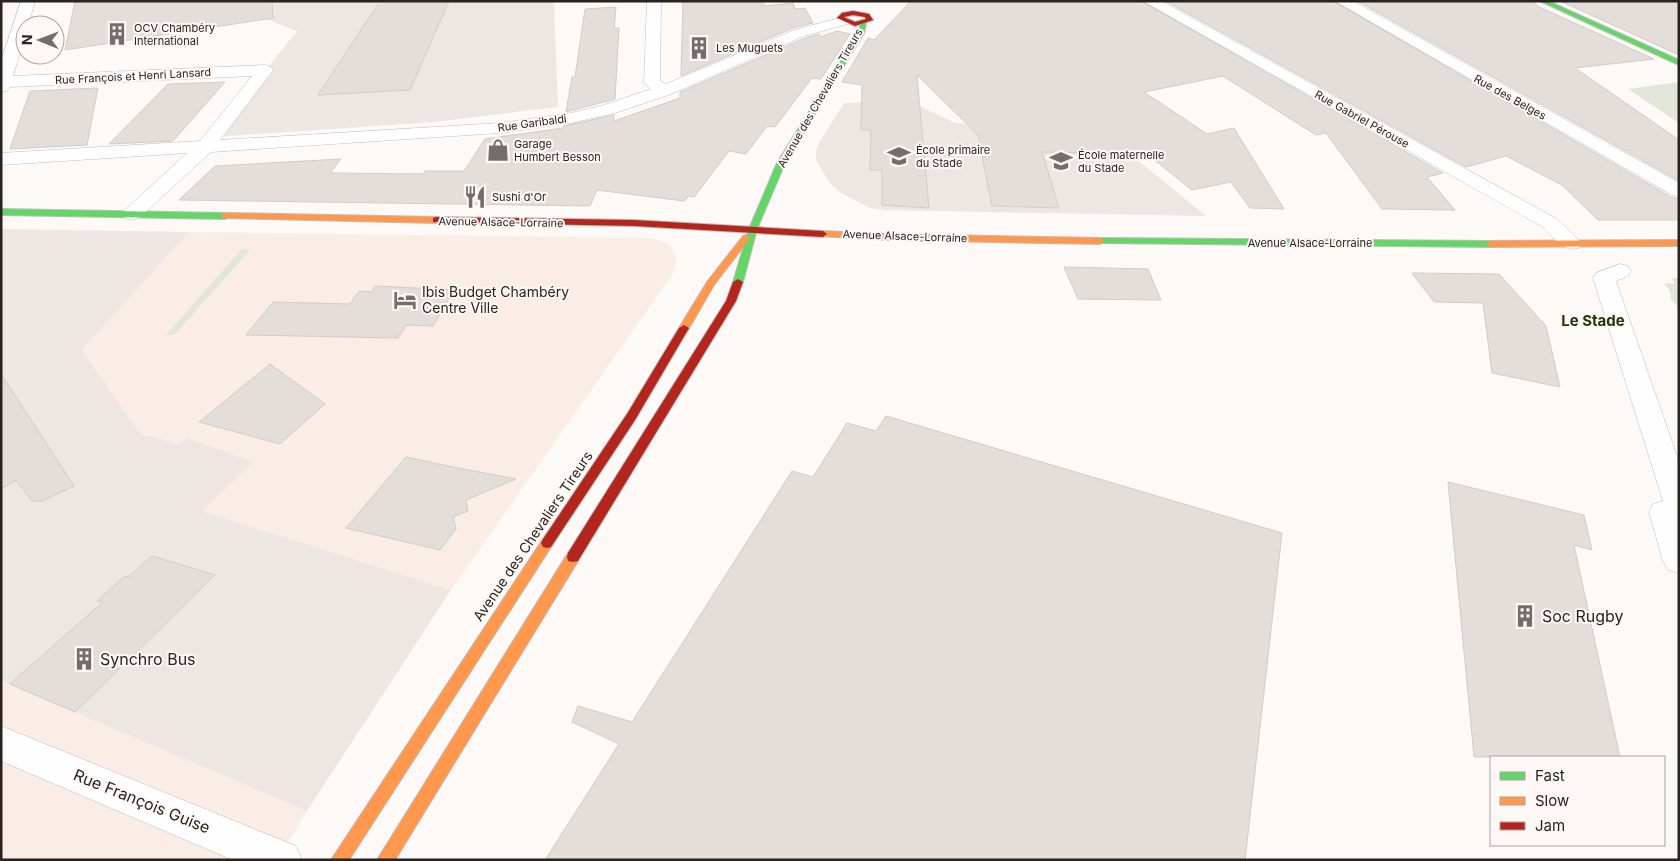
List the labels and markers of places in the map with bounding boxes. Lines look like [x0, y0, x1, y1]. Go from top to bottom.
building icon: OCV Chambéry International [104, 21, 130, 47]
place label: OCV Chambéry International [134, 21, 215, 48]
building icon: Les Muguets [686, 35, 712, 61]
place label: Les Muguets [716, 41, 783, 55]
shop icon: Garage Humbert Besson [485, 137, 511, 163]
place label: Garage Humbert Besson [514, 137, 601, 164]
school or university icon: École primaire du Stade [886, 143, 912, 169]
place label: École primaire du Stade [916, 143, 990, 170]
school or university icon: École maternelle du Stade [1048, 148, 1074, 174]
place label: École maternelle du Stade [1078, 148, 1164, 175]
restaurant icon: Sushi d'Or [462, 184, 488, 210]
place label: Sushi d'Or [492, 190, 546, 204]
place label: Ibis Budget Chambéry Centre Ville [422, 283, 569, 316]
hotel icon: Ibis Budget Chambéry Centre Ville [392, 287, 418, 313]
building icon: Soc Rugby [1512, 603, 1538, 629]
place label: Soc Rugby [1542, 606, 1624, 626]
building icon: Synchro Bus [71, 646, 97, 672]
place label: Synchro Bus [100, 649, 196, 669]

